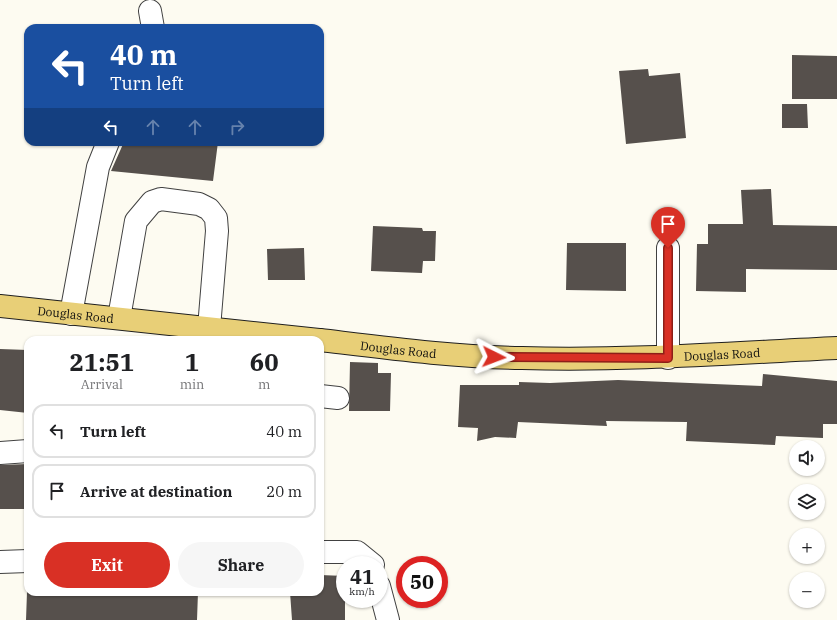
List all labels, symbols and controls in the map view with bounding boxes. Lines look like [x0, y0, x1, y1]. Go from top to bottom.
text: 40 m [110, 36, 177, 73]
icon: left [44, 40, 96, 92]
text: Turn left [110, 72, 184, 95]
icon: left [100, 116, 122, 138]
icon: ahead [142, 116, 164, 138]
icon: ahead [184, 116, 206, 138]
icon: right [226, 116, 248, 138]
pin [651, 207, 685, 248]
icon: arrive [657, 213, 679, 235]
street label: Douglas Road [37, 303, 115, 326]
position arrow [473, 336, 515, 378]
street label: Douglas Road [359, 337, 437, 361]
street label: Douglas Road [683, 344, 761, 363]
text: 21:51 [69, 346, 134, 378]
text: 1 [185, 346, 199, 378]
text: 60 [250, 346, 279, 378]
text: Arrival [81, 376, 123, 393]
text: min [180, 376, 204, 393]
text: m [258, 376, 270, 393]
icon: left [46, 420, 68, 442]
text: Turn left [80, 422, 146, 441]
text: 40 m [266, 422, 302, 441]
map controls [789, 440, 825, 608]
button: sound [789, 440, 825, 476]
icon: arrive [46, 480, 68, 502]
text: Arrive at destination [80, 482, 232, 501]
text: 20 m [266, 482, 302, 501]
button: layers [789, 484, 825, 520]
button: + [789, 528, 825, 564]
button: Exit [44, 542, 170, 588]
button: Share [178, 542, 304, 588]
speed limit sign: 50 [396, 556, 448, 608]
text: 41 [350, 563, 374, 590]
button: − [789, 572, 825, 608]
text: km/h [349, 585, 375, 598]

